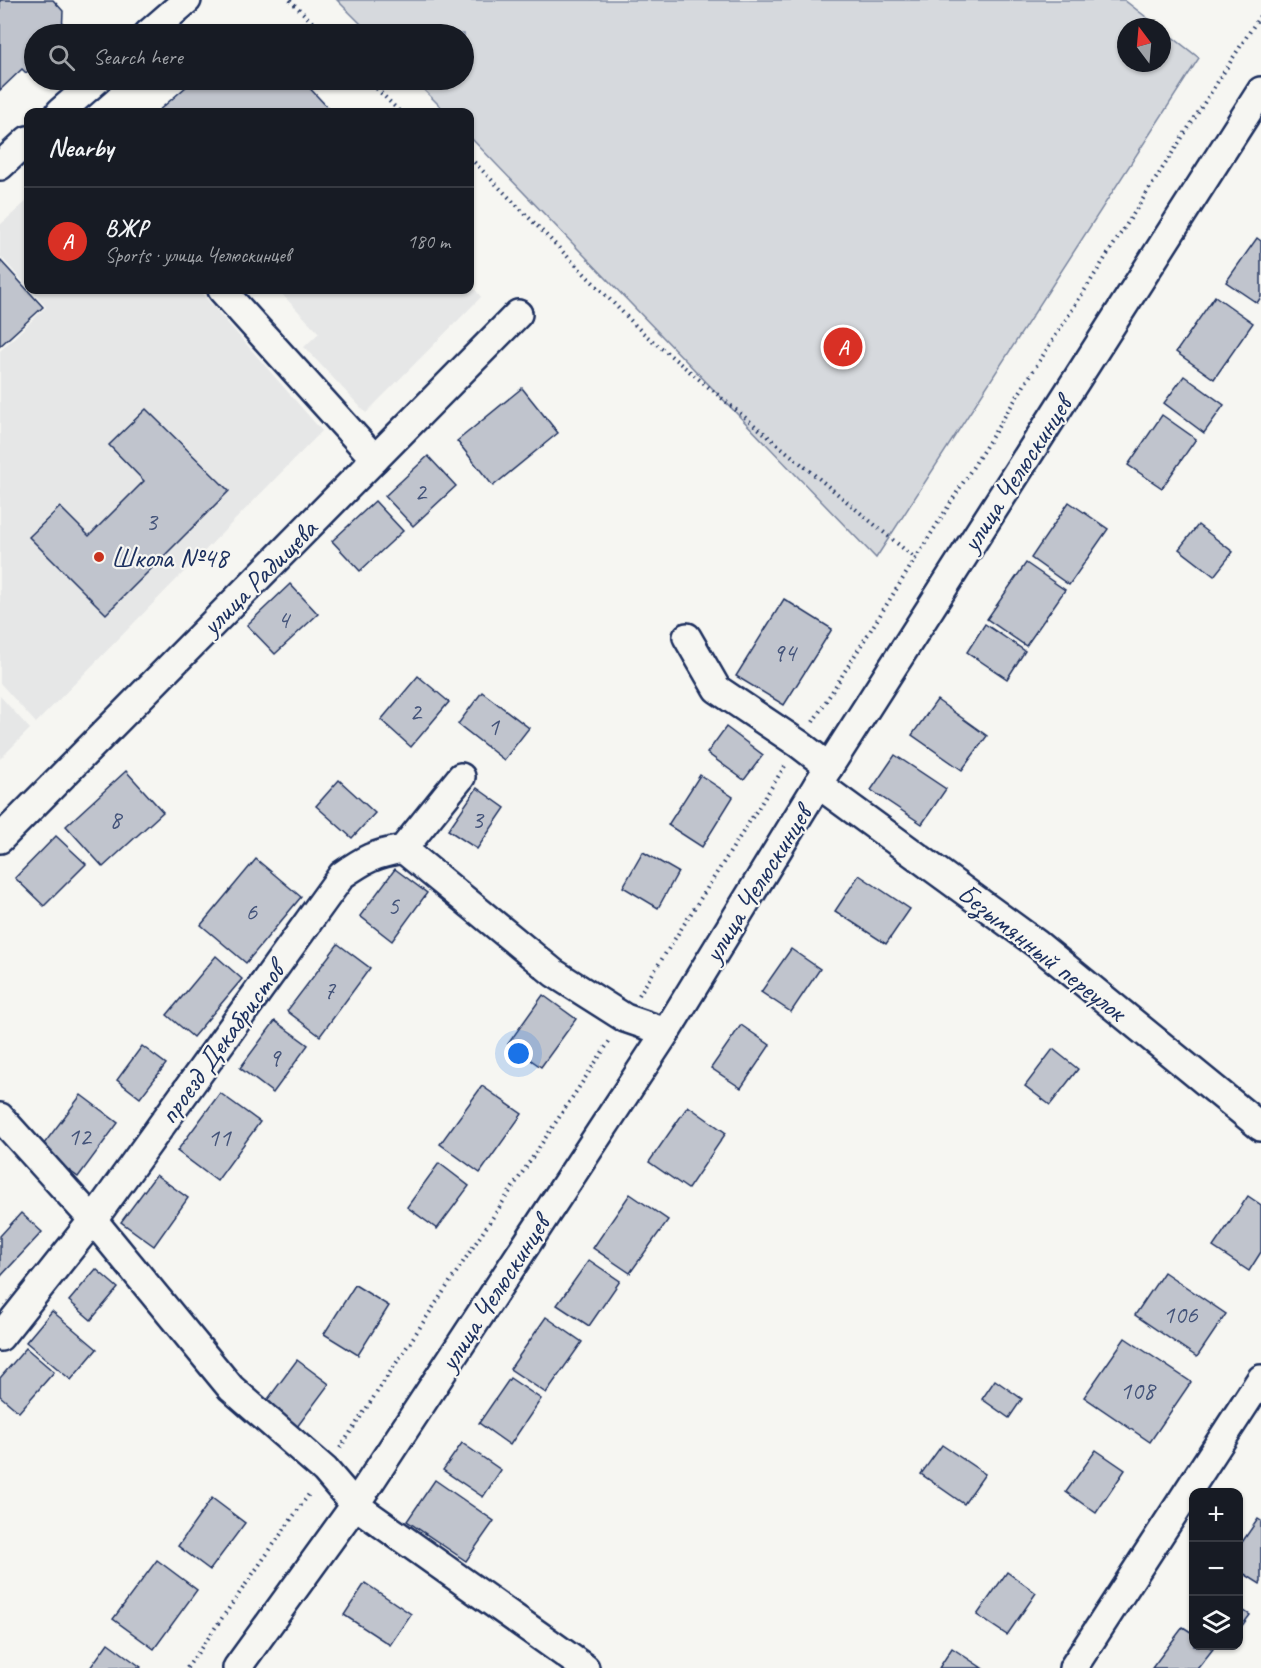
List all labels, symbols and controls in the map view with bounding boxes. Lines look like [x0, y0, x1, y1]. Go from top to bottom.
north arrow [1117, 18, 1171, 72]
search box [24, 24, 474, 90]
icon: search [45, 41, 78, 74]
text: Search here [93, 43, 183, 71]
text: Nearby [48, 131, 113, 164]
text: ВЖР [105, 215, 148, 243]
text: A [62, 229, 73, 254]
text: 180 m [407, 229, 450, 254]
text: Sports · улица Челюскинцев [105, 243, 290, 268]
pin: A [824, 324, 862, 370]
street label: улица Челюскинцев [952, 386, 1082, 560]
house number: 2 [414, 475, 428, 508]
house number: 3 [145, 505, 159, 538]
street label: улица Радищева [192, 510, 326, 644]
place label: Школа №48 [111, 540, 230, 575]
marker: Школа №48 [92, 550, 106, 564]
house number: 4 [277, 603, 291, 636]
house number: 94 [772, 636, 798, 669]
house number: 2 [409, 695, 423, 728]
house number: 1 [487, 710, 500, 743]
street label: улица Челюскинцев [694, 795, 822, 970]
house number: 8 [109, 803, 123, 836]
house number: 3 [471, 803, 485, 836]
street label: Безымянный переулок [950, 875, 1135, 1031]
house number: 5 [387, 889, 400, 922]
house number: 6 [245, 895, 258, 928]
street label: проезд Декабристов [151, 950, 295, 1131]
house number: 7 [323, 974, 336, 1007]
your location [504, 1039, 533, 1068]
house number: 9 [268, 1041, 282, 1074]
house number: 12 [67, 1120, 93, 1153]
house number: 11 [207, 1121, 232, 1154]
street label: улица Челюскинцев [430, 1205, 560, 1379]
house number: 106 [1162, 1298, 1199, 1331]
house number: 108 [1119, 1374, 1157, 1407]
map controls [1189, 1488, 1243, 1650]
button: + [1189, 1488, 1243, 1542]
button: − [1189, 1542, 1243, 1596]
button: layers [1189, 1596, 1243, 1650]

